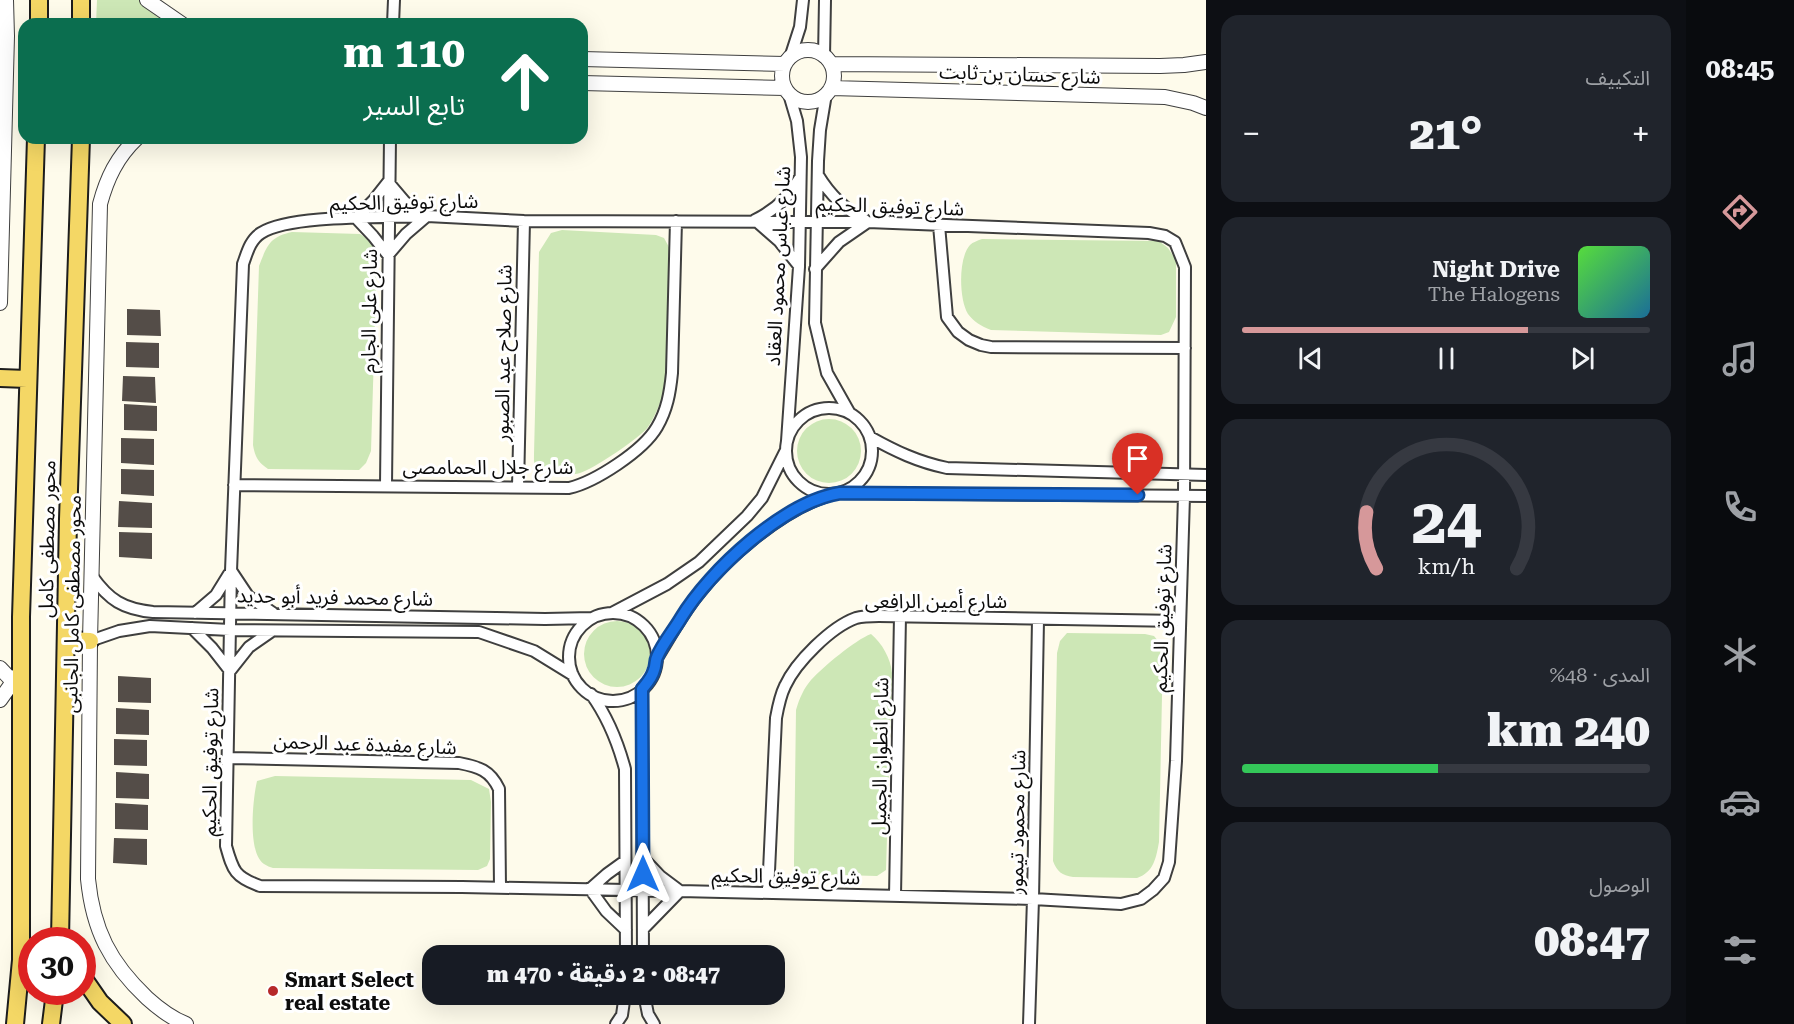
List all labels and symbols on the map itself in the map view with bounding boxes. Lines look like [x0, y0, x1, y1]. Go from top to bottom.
street label: شارع حسان بن ثابت [939, 59, 1101, 92]
street label: شارع عباس محمود العقاد [761, 165, 798, 367]
street label: شارع توفيق الحكيم [329, 189, 479, 218]
street label: شارع توفيق الحكيم [815, 191, 965, 224]
street label: شارع على الجارم [356, 248, 385, 374]
street label: شارع صلاح عبد الصبور [489, 264, 520, 443]
pin [1112, 433, 1163, 495]
street label: شارع جلال الحمامصى [402, 455, 574, 482]
street label: محور مصطفى كامل [34, 460, 60, 618]
street label: محور مصطفى كامل الجانبى [58, 495, 86, 713]
street label: شارع توفيق الحكيم [1147, 543, 1180, 693]
street label: شارع محمد فريد أبو حديد [237, 583, 433, 614]
street label: شارع أمين الرافعى [865, 589, 1007, 616]
street label: شارع انطوان الجميل [867, 677, 896, 835]
street label: شارع توفيق الحكيم [197, 687, 226, 837]
street label: شارع مفيدة عبد الرحمن [273, 729, 457, 762]
street label: شارع محمود تيمور [1004, 749, 1033, 896]
position arrow [611, 842, 675, 906]
street label: شارع توفيق الحكيم [711, 863, 861, 892]
speed limit sign: 30 [18, 927, 96, 1005]
place label: Smart Select real estate [285, 968, 414, 1015]
marker: Smart Select real estate [266, 984, 280, 998]

